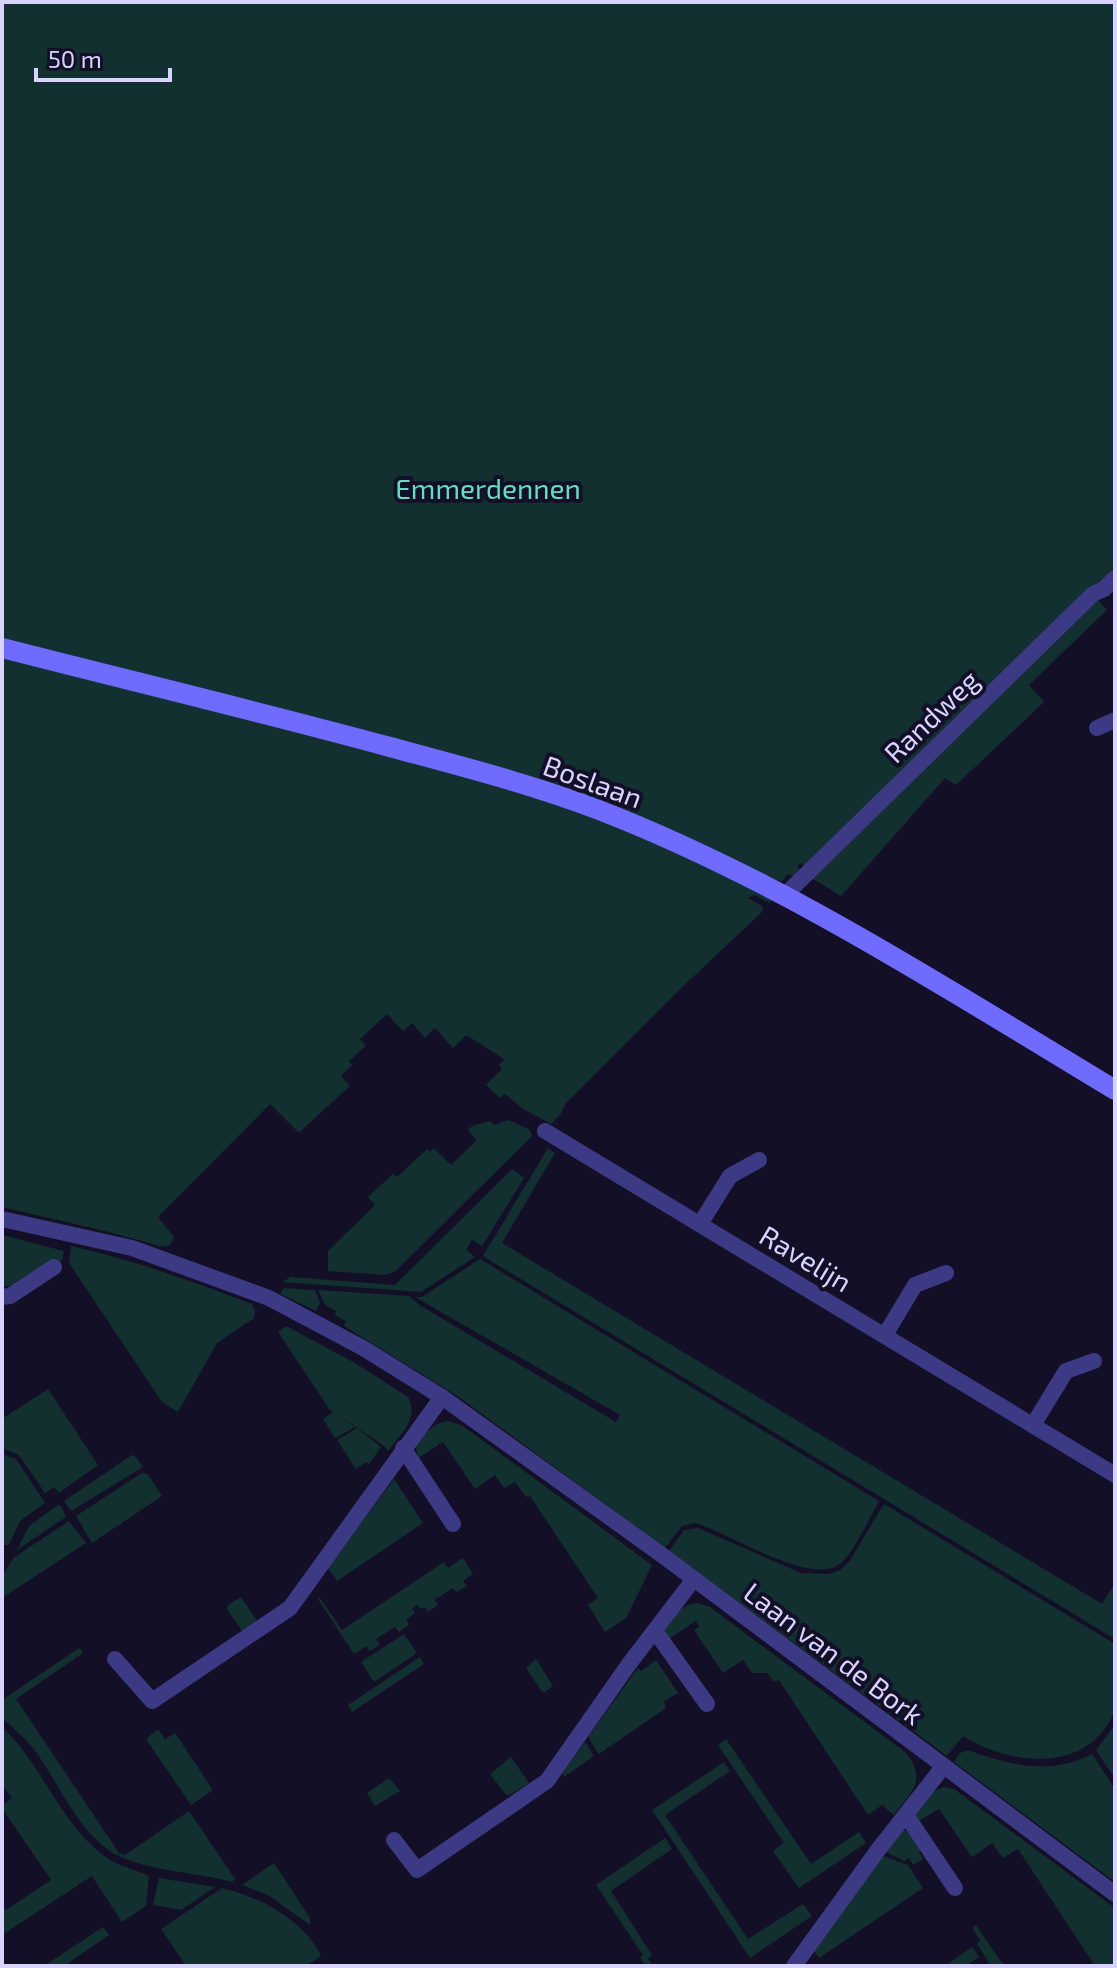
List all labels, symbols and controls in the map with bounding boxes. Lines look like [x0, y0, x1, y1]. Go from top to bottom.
scale bar [36, 32, 170, 82]
text: 50 m [48, 44, 102, 73]
park label: Emmerdennen [395, 471, 581, 505]
street label: Randweg [877, 662, 986, 769]
street label: Boslaan [539, 747, 647, 815]
street label: Ravelijn [754, 1217, 858, 1299]
street label: Laan van de Bork [738, 1575, 930, 1731]

